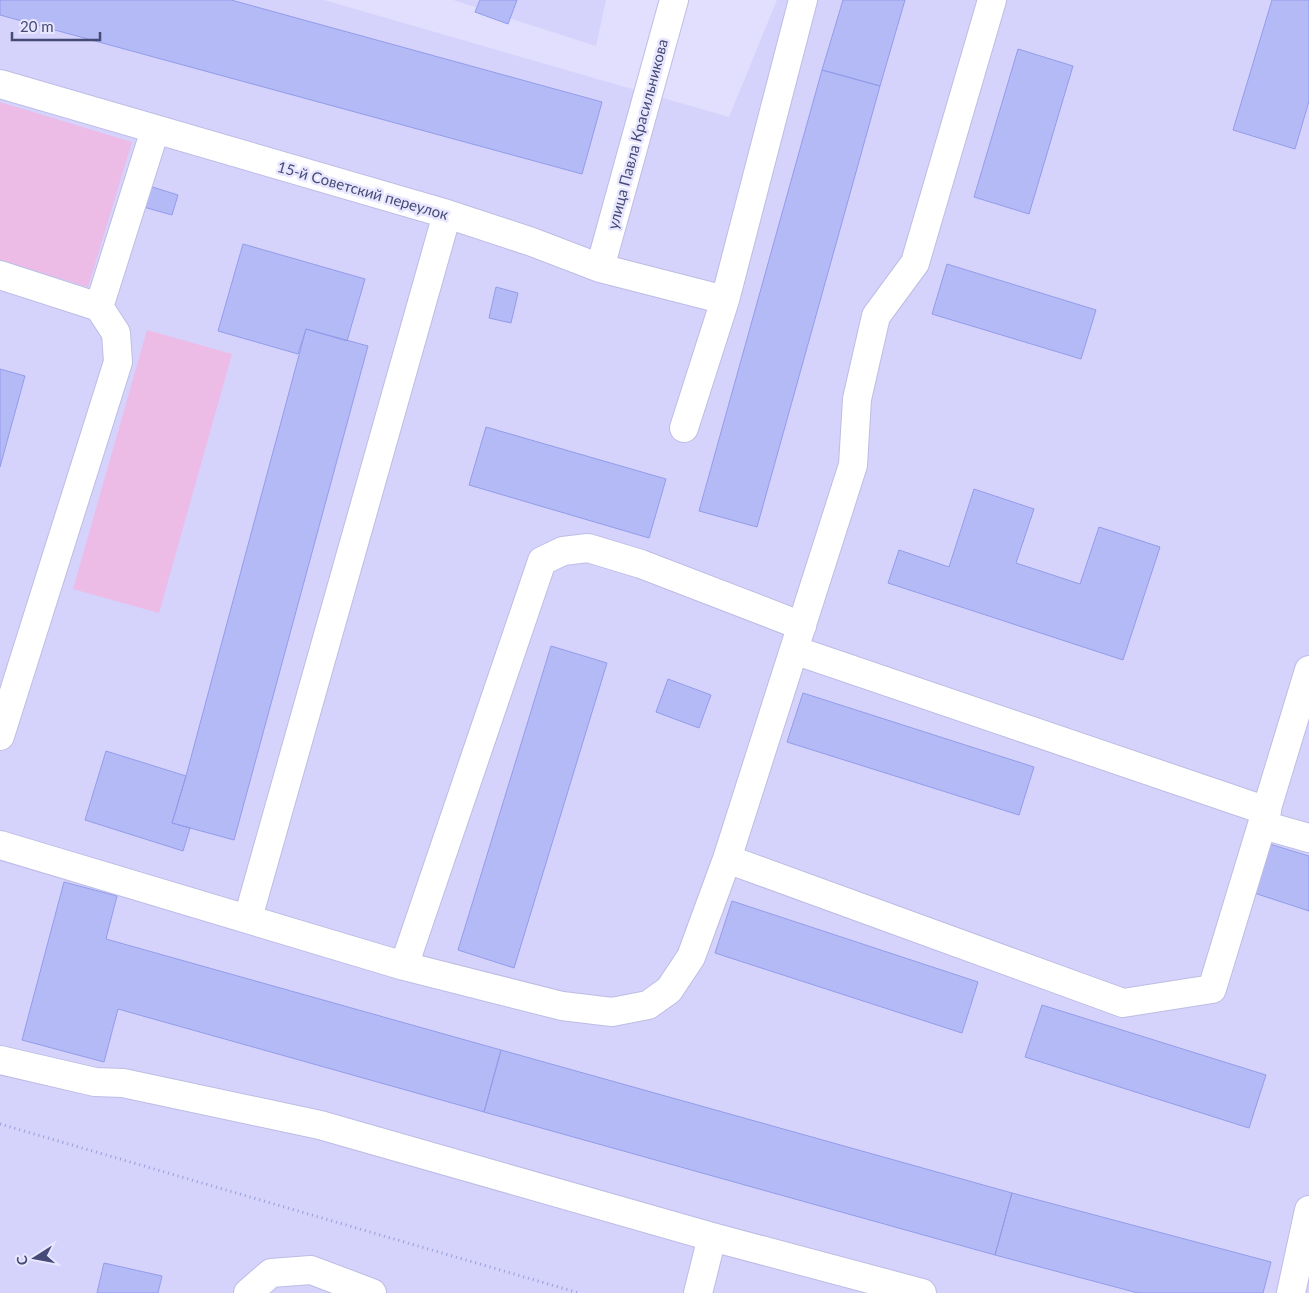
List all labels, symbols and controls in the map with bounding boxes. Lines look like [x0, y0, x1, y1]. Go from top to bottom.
scale bar [12, 10, 100, 42]
text: 20 m [20, 17, 54, 35]
street label: улица Павла Красильникова [603, 37, 671, 231]
street label: 15-й Советский переулок [275, 157, 451, 223]
north arrow [10, 1233, 60, 1283]
text: С [12, 1254, 31, 1267]

